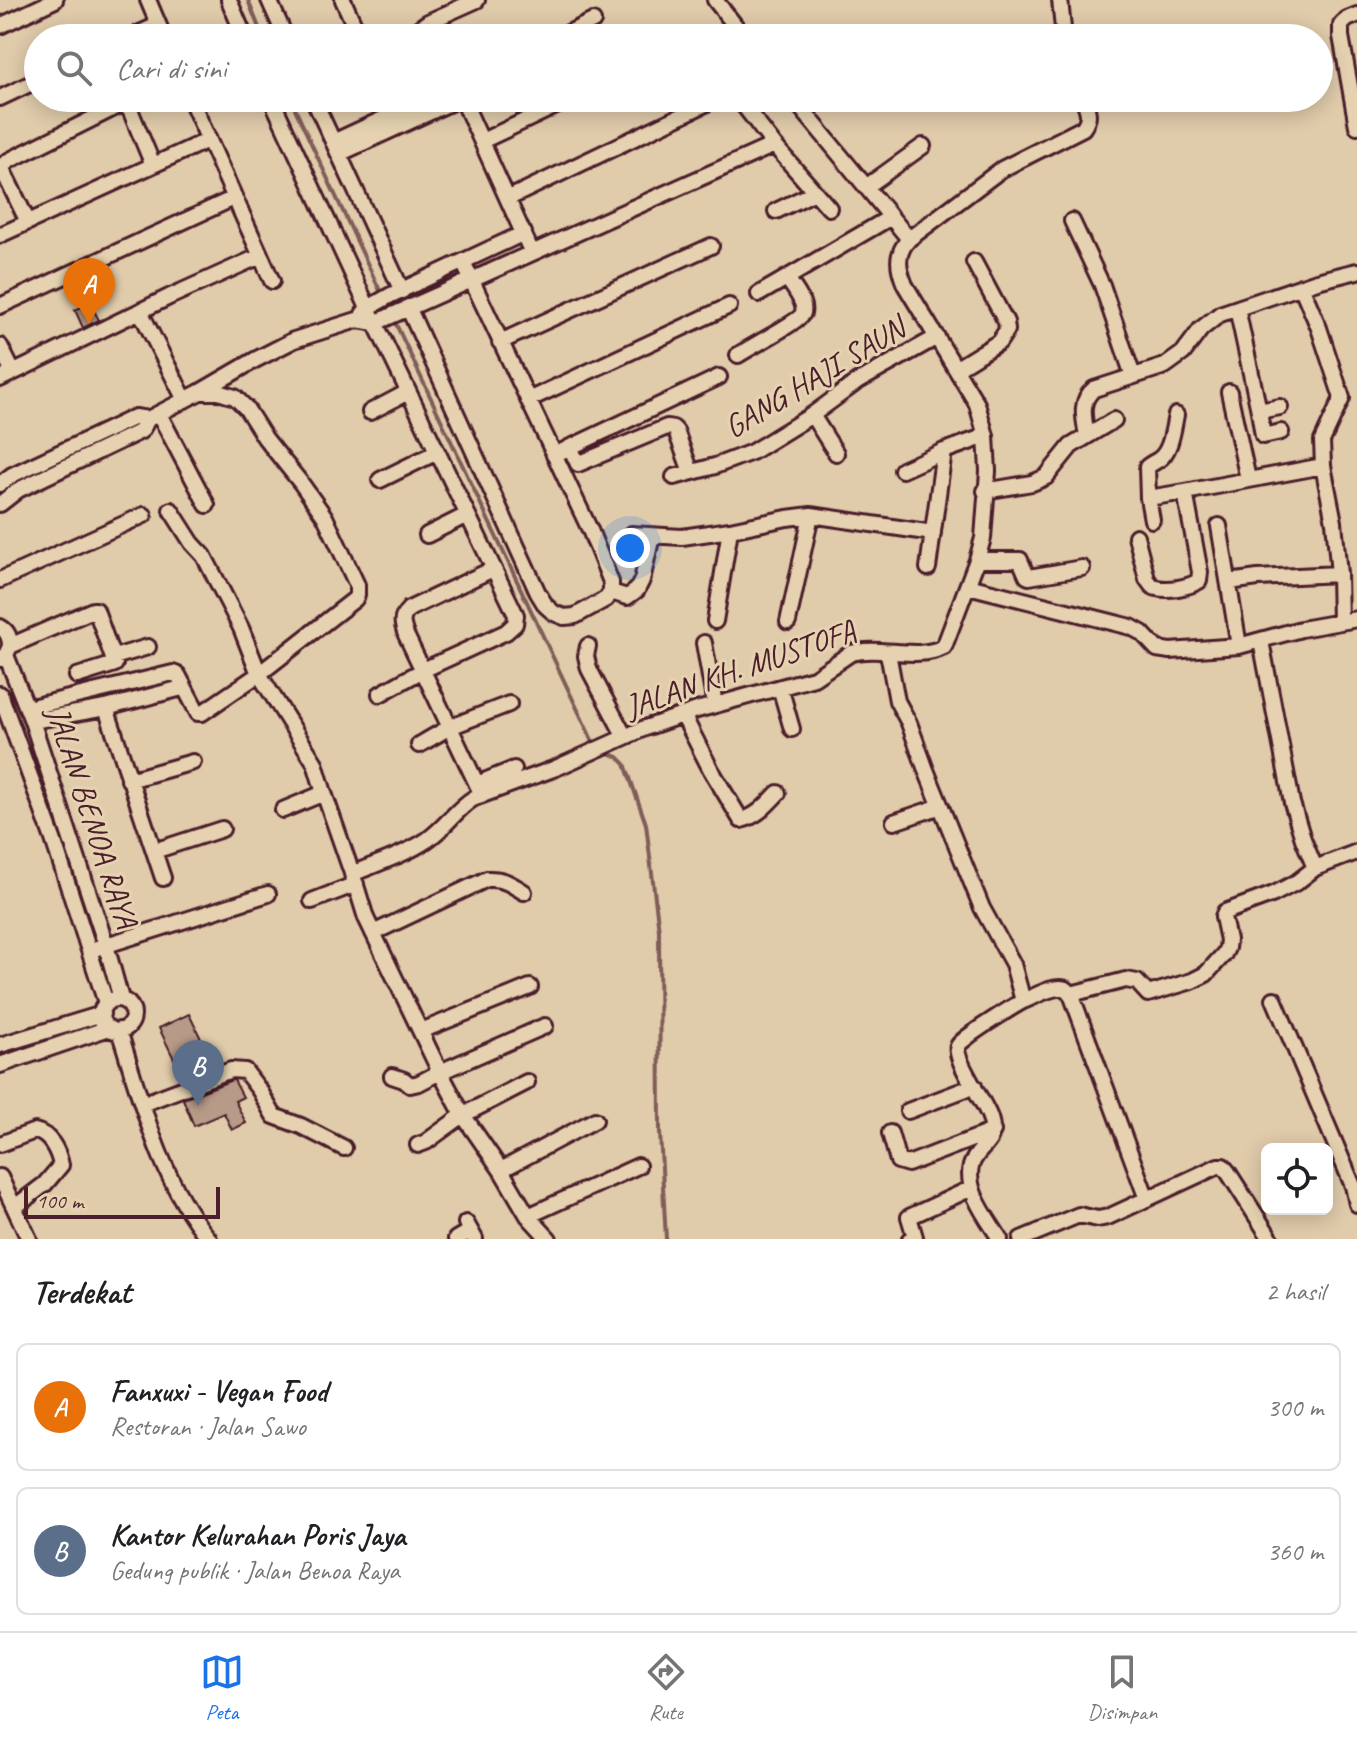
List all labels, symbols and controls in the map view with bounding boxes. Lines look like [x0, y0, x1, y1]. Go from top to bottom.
search box [24, 24, 1333, 112]
icon: search [52, 46, 96, 90]
text: Cari di sini [116, 49, 227, 87]
pin: A [63, 258, 115, 324]
street label: GANG HAJI SAUN [717, 305, 916, 447]
your location [610, 528, 650, 568]
street label: JALAN KH. MUSTOFA [618, 610, 862, 728]
street label: JALAN BENOA RAYA [37, 700, 148, 935]
pin: B [172, 1040, 224, 1106]
map controls [1261, 1143, 1333, 1215]
button: locate [1261, 1143, 1333, 1215]
scale bar [24, 1183, 220, 1219]
text: 100 m [36, 1187, 83, 1215]
text: Terdekat [32, 1270, 131, 1313]
text: 2 hasil [1265, 1275, 1325, 1308]
text: Fanxuxi - Vegan Food [110, 1372, 327, 1410]
text: A [53, 1391, 67, 1424]
text: 300 m [1267, 1391, 1323, 1424]
text: Restoran · Jalan Sawo [110, 1410, 306, 1443]
text: Kantor Kelurahan Poris Jaya [110, 1516, 406, 1554]
text: B [53, 1535, 67, 1568]
text: 360 m [1267, 1535, 1323, 1568]
text: Gedung publik · Jalan Benoa Raya [110, 1554, 400, 1587]
tab: Peta [200, 1650, 244, 1726]
tab: Rute [644, 1650, 688, 1726]
tab: Disimpan [1088, 1650, 1157, 1726]

